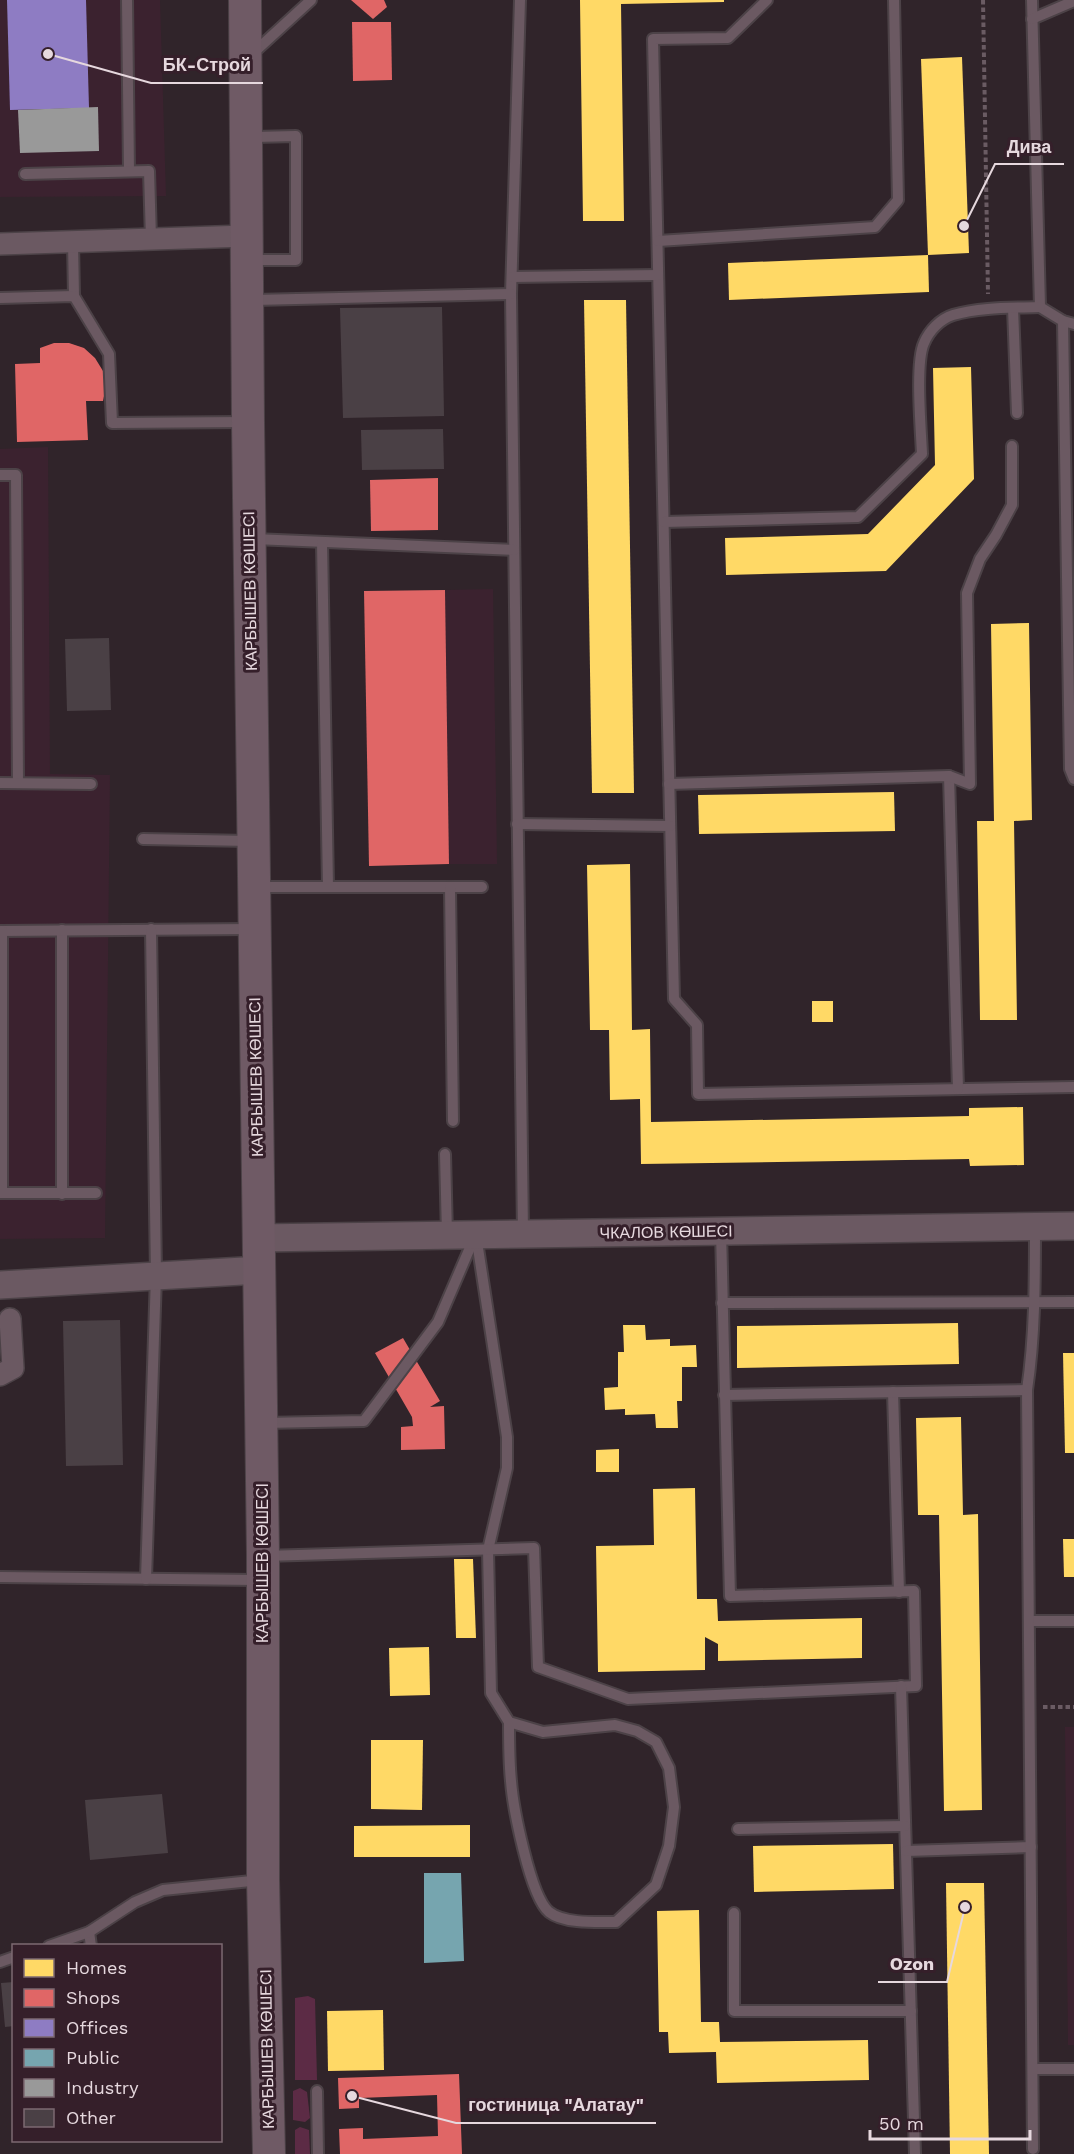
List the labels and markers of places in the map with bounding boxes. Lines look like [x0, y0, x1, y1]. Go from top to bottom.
callout: БК-Строй [151, 47, 263, 83]
callout: Дива [995, 128, 1064, 164]
callout: Ozon [878, 1946, 947, 1982]
callout: гостиница "Алатау" [456, 2087, 656, 2123]

